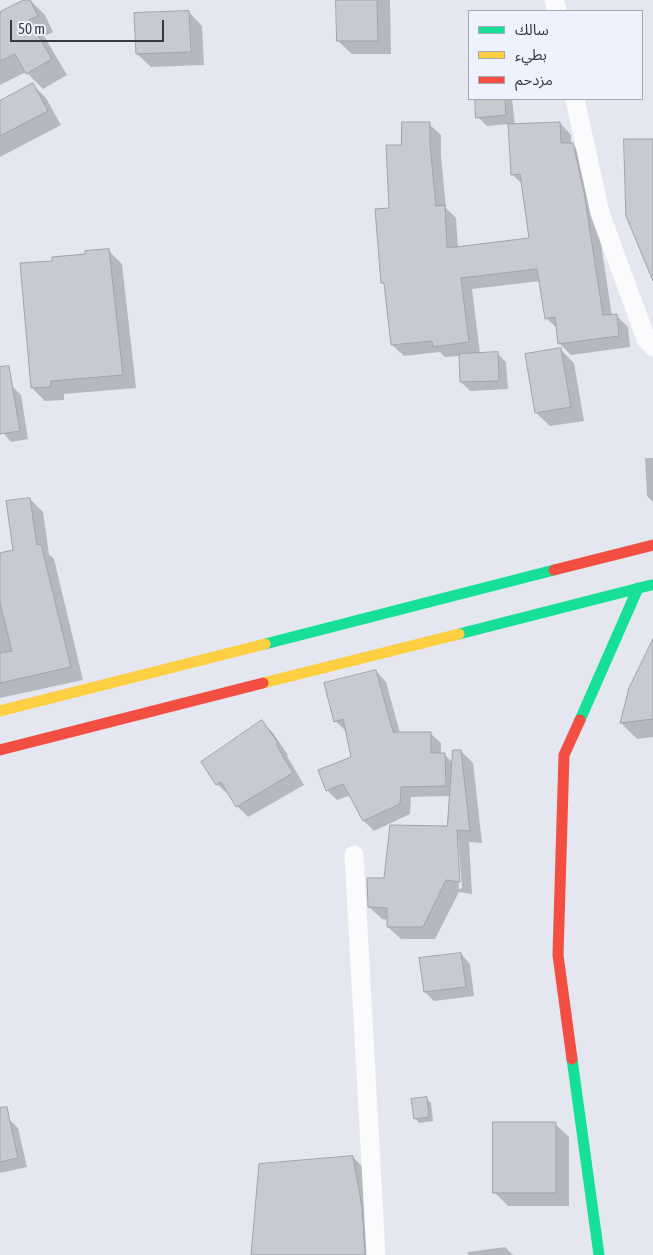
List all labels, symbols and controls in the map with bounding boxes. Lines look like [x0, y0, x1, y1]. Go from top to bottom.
scale bar [12, 10, 166, 42]
legend [468, 10, 643, 100]
text: 50 m [18, 20, 45, 37]
text: سالك [515, 21, 549, 38]
text: بطيء [515, 46, 547, 63]
text: مزدحم [515, 71, 553, 88]

